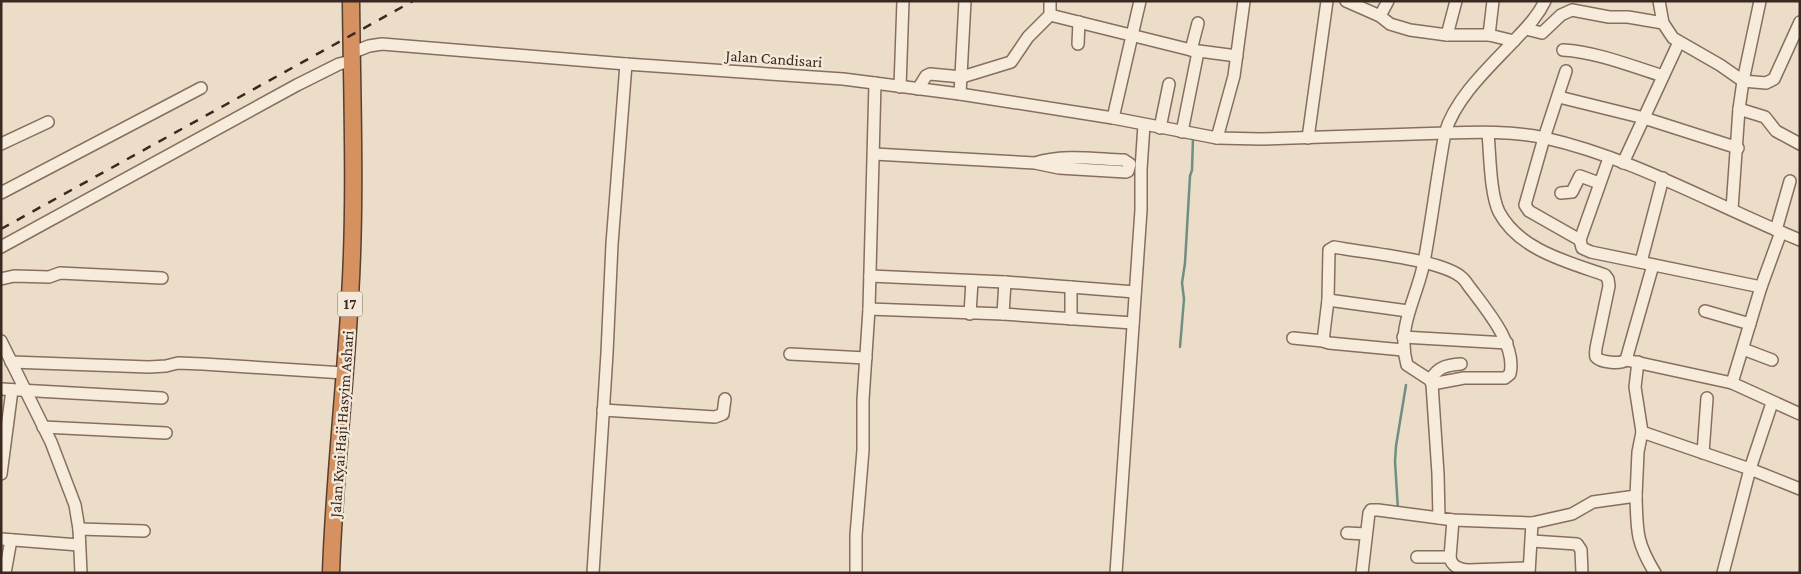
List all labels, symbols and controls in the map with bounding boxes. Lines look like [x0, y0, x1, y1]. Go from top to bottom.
street label: Jalan Candisari [723, 47, 823, 71]
road number: 17 [338, 292, 362, 316]
street label: Jalan Kyai Haji Hasyim Ashari [326, 330, 358, 520]

